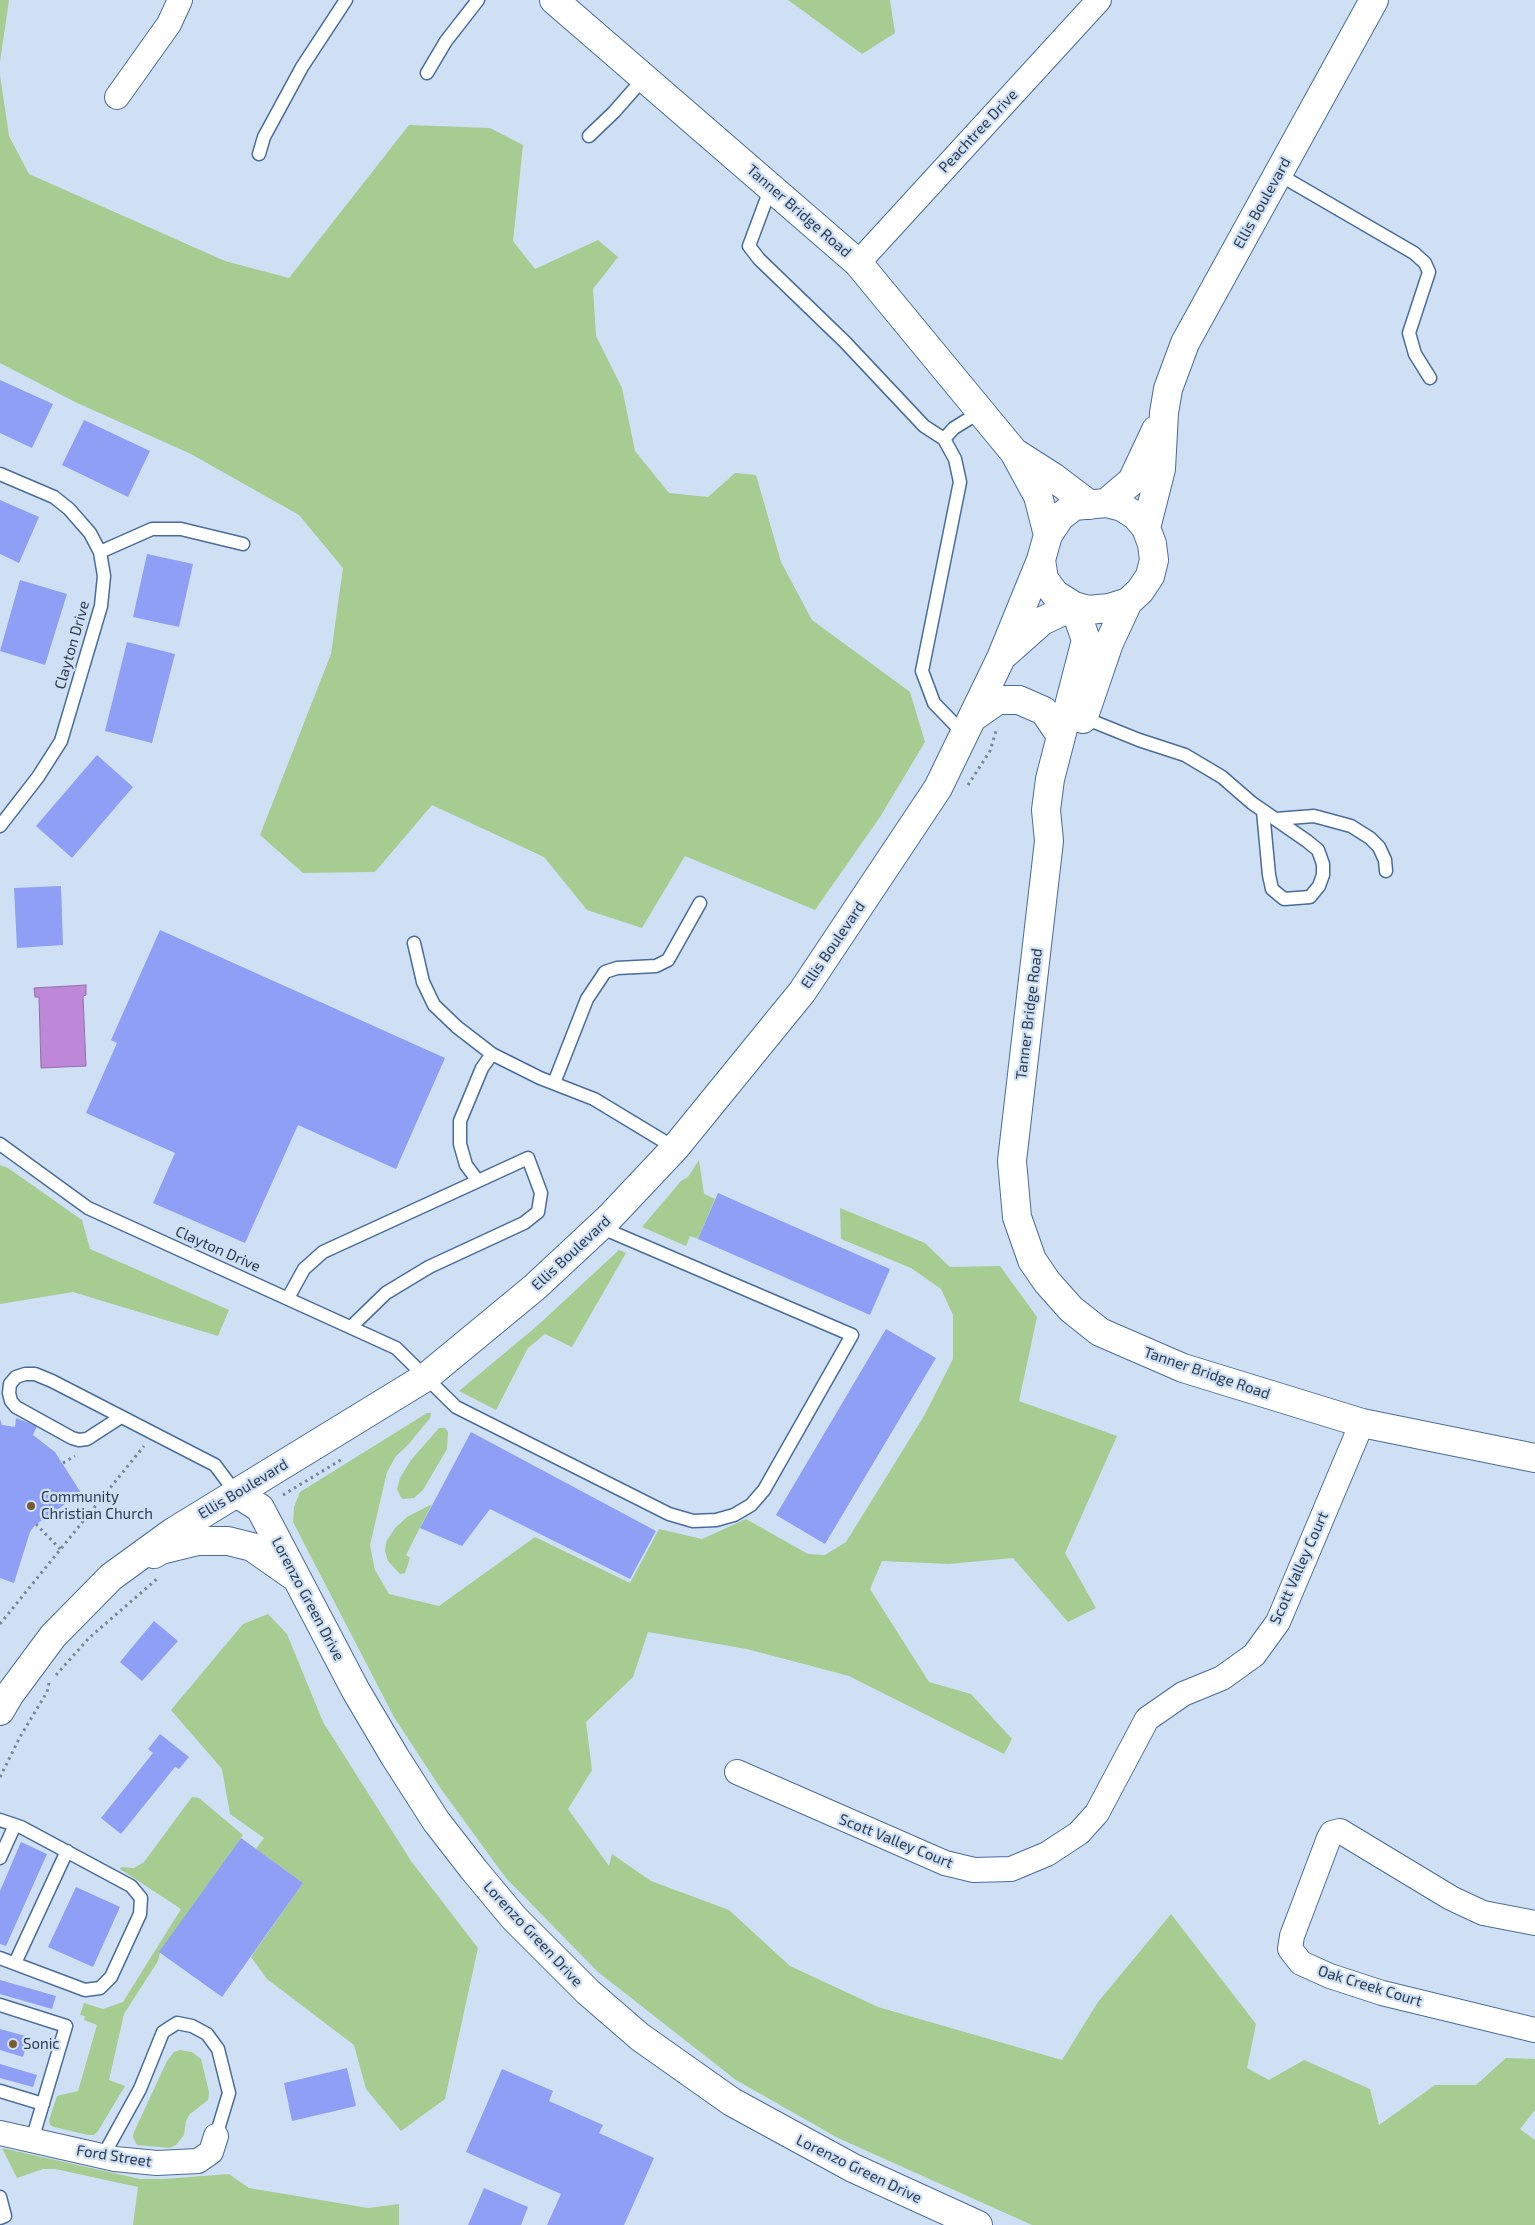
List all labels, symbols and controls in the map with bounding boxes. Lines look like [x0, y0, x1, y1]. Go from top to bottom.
street label: Peachtree Drive [935, 85, 1021, 177]
street label: Ellis Boulevard [1230, 154, 1294, 252]
street label: Tanner Bridge Road [743, 161, 855, 261]
street label: Clayton Drive [51, 599, 93, 691]
street label: Ellis Boulevard [797, 898, 869, 992]
street label: Tanner Bridge Road [1012, 947, 1046, 1081]
street label: Ellis Boulevard [528, 1212, 614, 1294]
street label: Clayton Drive [173, 1222, 263, 1276]
street label: Tanner Bridge Road [1142, 1343, 1272, 1403]
street label: Ellis Boulevard [195, 1455, 291, 1523]
place label: Community Christian Church [41, 1488, 153, 1523]
marker: Community Christian Church [25, 1500, 37, 1512]
street label: Scott Valley Court [1266, 1509, 1332, 1627]
street label: Lorenzo Green Drive [268, 1534, 348, 1664]
street label: Scott Valley Court [836, 1810, 956, 1872]
street label: Lorenzo Green Drive [480, 1878, 586, 1990]
street label: Oak Creek Court [1316, 1962, 1424, 2010]
place label: Sonic [23, 2035, 60, 2053]
marker: Sonic [7, 2038, 19, 2050]
street label: Lorenzo Green Drive [793, 2131, 925, 2207]
street label: Ford Street [75, 2141, 153, 2171]

